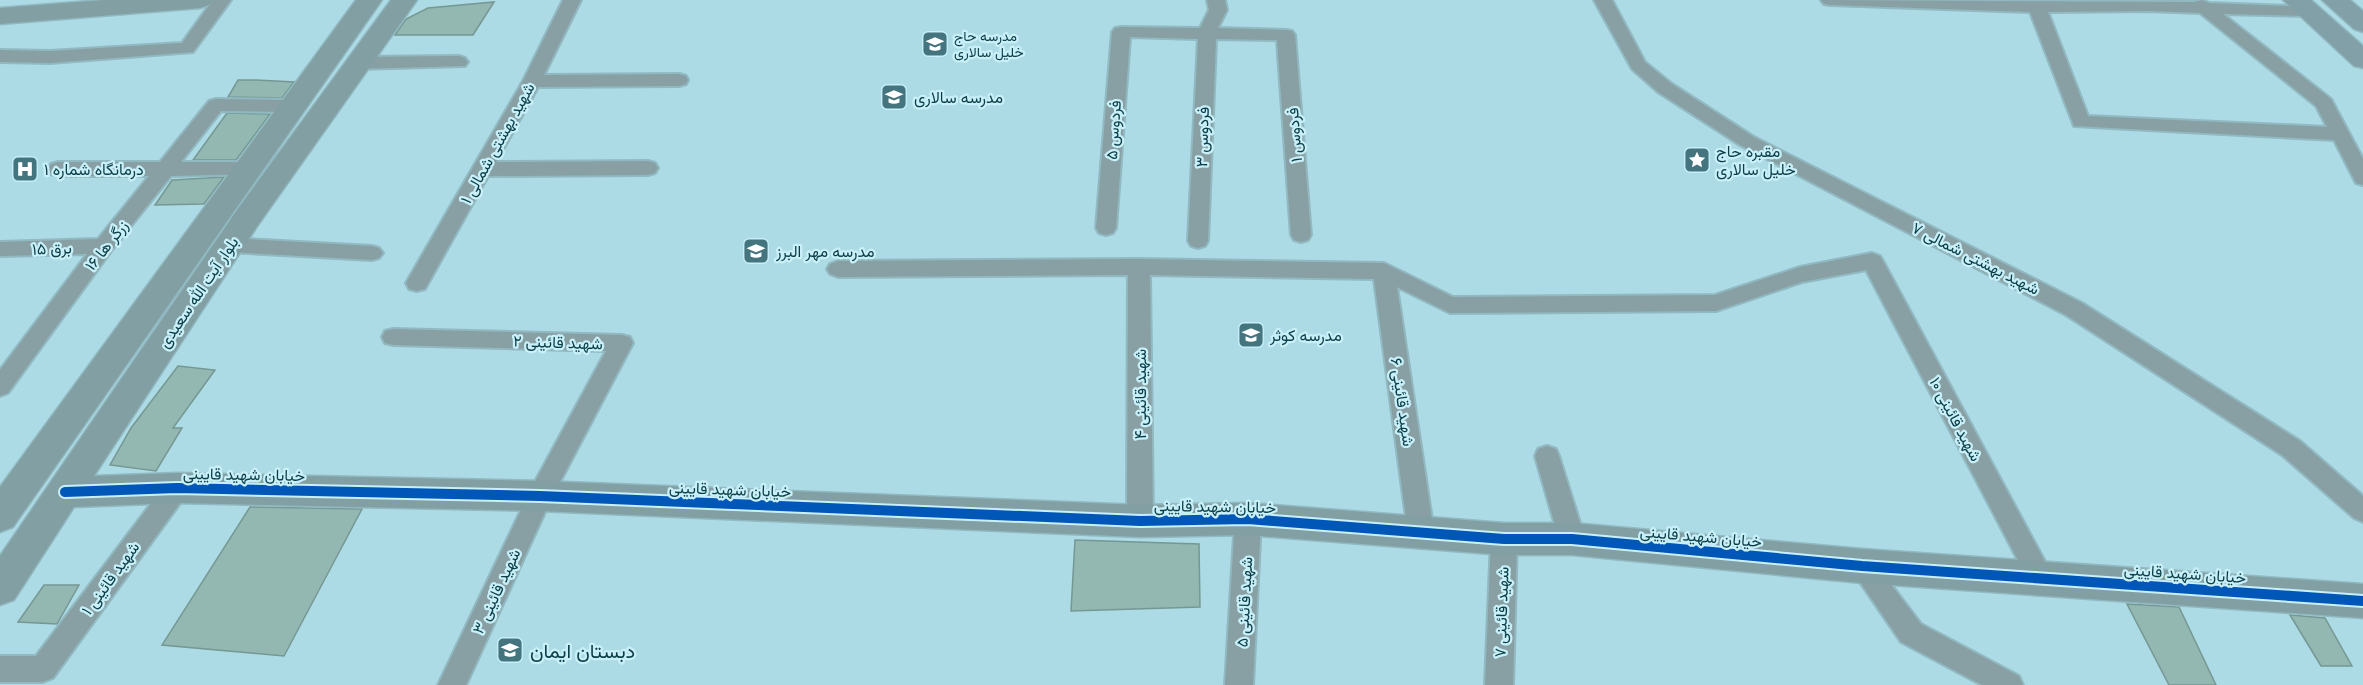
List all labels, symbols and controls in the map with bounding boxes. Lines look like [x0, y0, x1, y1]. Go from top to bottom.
place label: مدرسه حاج خلیل سالاری [954, 27, 1024, 61]
school or university icon: مدرسه حاج خلیل سالاری [920, 29, 950, 59]
street label: شهید بهشتی شمالی ۱ [455, 79, 539, 208]
school or university icon: مدرسه سالاری [879, 82, 909, 112]
place label: مدرسه سالاری [914, 87, 1003, 108]
street label: فردوس ۵ [1101, 100, 1126, 160]
street label: فردوس ۳ [1191, 106, 1214, 168]
street label: فردوس ۱ [1282, 107, 1307, 163]
place label: مقبره حاج خلیل سالاری [1716, 141, 1796, 180]
place icon: مقبره حاج خلیل سالاری [1682, 145, 1712, 175]
hospital icon: درمانگاه شماره ۱ [10, 154, 40, 184]
place label: درمانگاه شماره ۱ [44, 159, 144, 180]
street label: زرگر ها ۱۶ [80, 216, 133, 275]
street label: شهید بهشتی شمالی ۷ [1909, 217, 2043, 300]
street label: بلوار آیت الله سعیدی [153, 233, 243, 352]
school or university icon: مدرسه مهر البرز [741, 236, 771, 266]
street label: برق ۱۵ [32, 237, 72, 260]
place label: مدرسه مهر البرز [775, 241, 875, 262]
school or university icon: مدرسه کوثر [1236, 320, 1266, 350]
place label: مدرسه کوثر [1269, 325, 1342, 346]
street label: شهید قائینی ۲ [513, 330, 603, 355]
street label: شهید قائینی ۴ [1130, 349, 1151, 439]
street label: شهید قائینی ۶ [1386, 357, 1419, 448]
street label: شهید قائینی ۱۰ [1925, 373, 1987, 465]
street label: خیابان شهید قایینی [183, 463, 306, 486]
street label: خیابان شهید قایینی [668, 477, 792, 502]
street label: خیابان شهید قایینی [1154, 495, 1277, 518]
street label: خیابان شهید قایینی [1639, 521, 1763, 552]
street label: شهید قائینی ۱ [77, 537, 144, 619]
street label: شهید قائینی ۳ [468, 545, 525, 637]
street label: شهید قائینی ۵ [1232, 556, 1257, 648]
street label: خیابان شهید قایینی [2123, 559, 2247, 588]
street label: شهید قائینی ۷ [1489, 566, 1514, 658]
school or university icon: دبستان ایمان [495, 635, 525, 665]
place label: دبستان ایمان [530, 638, 635, 663]

